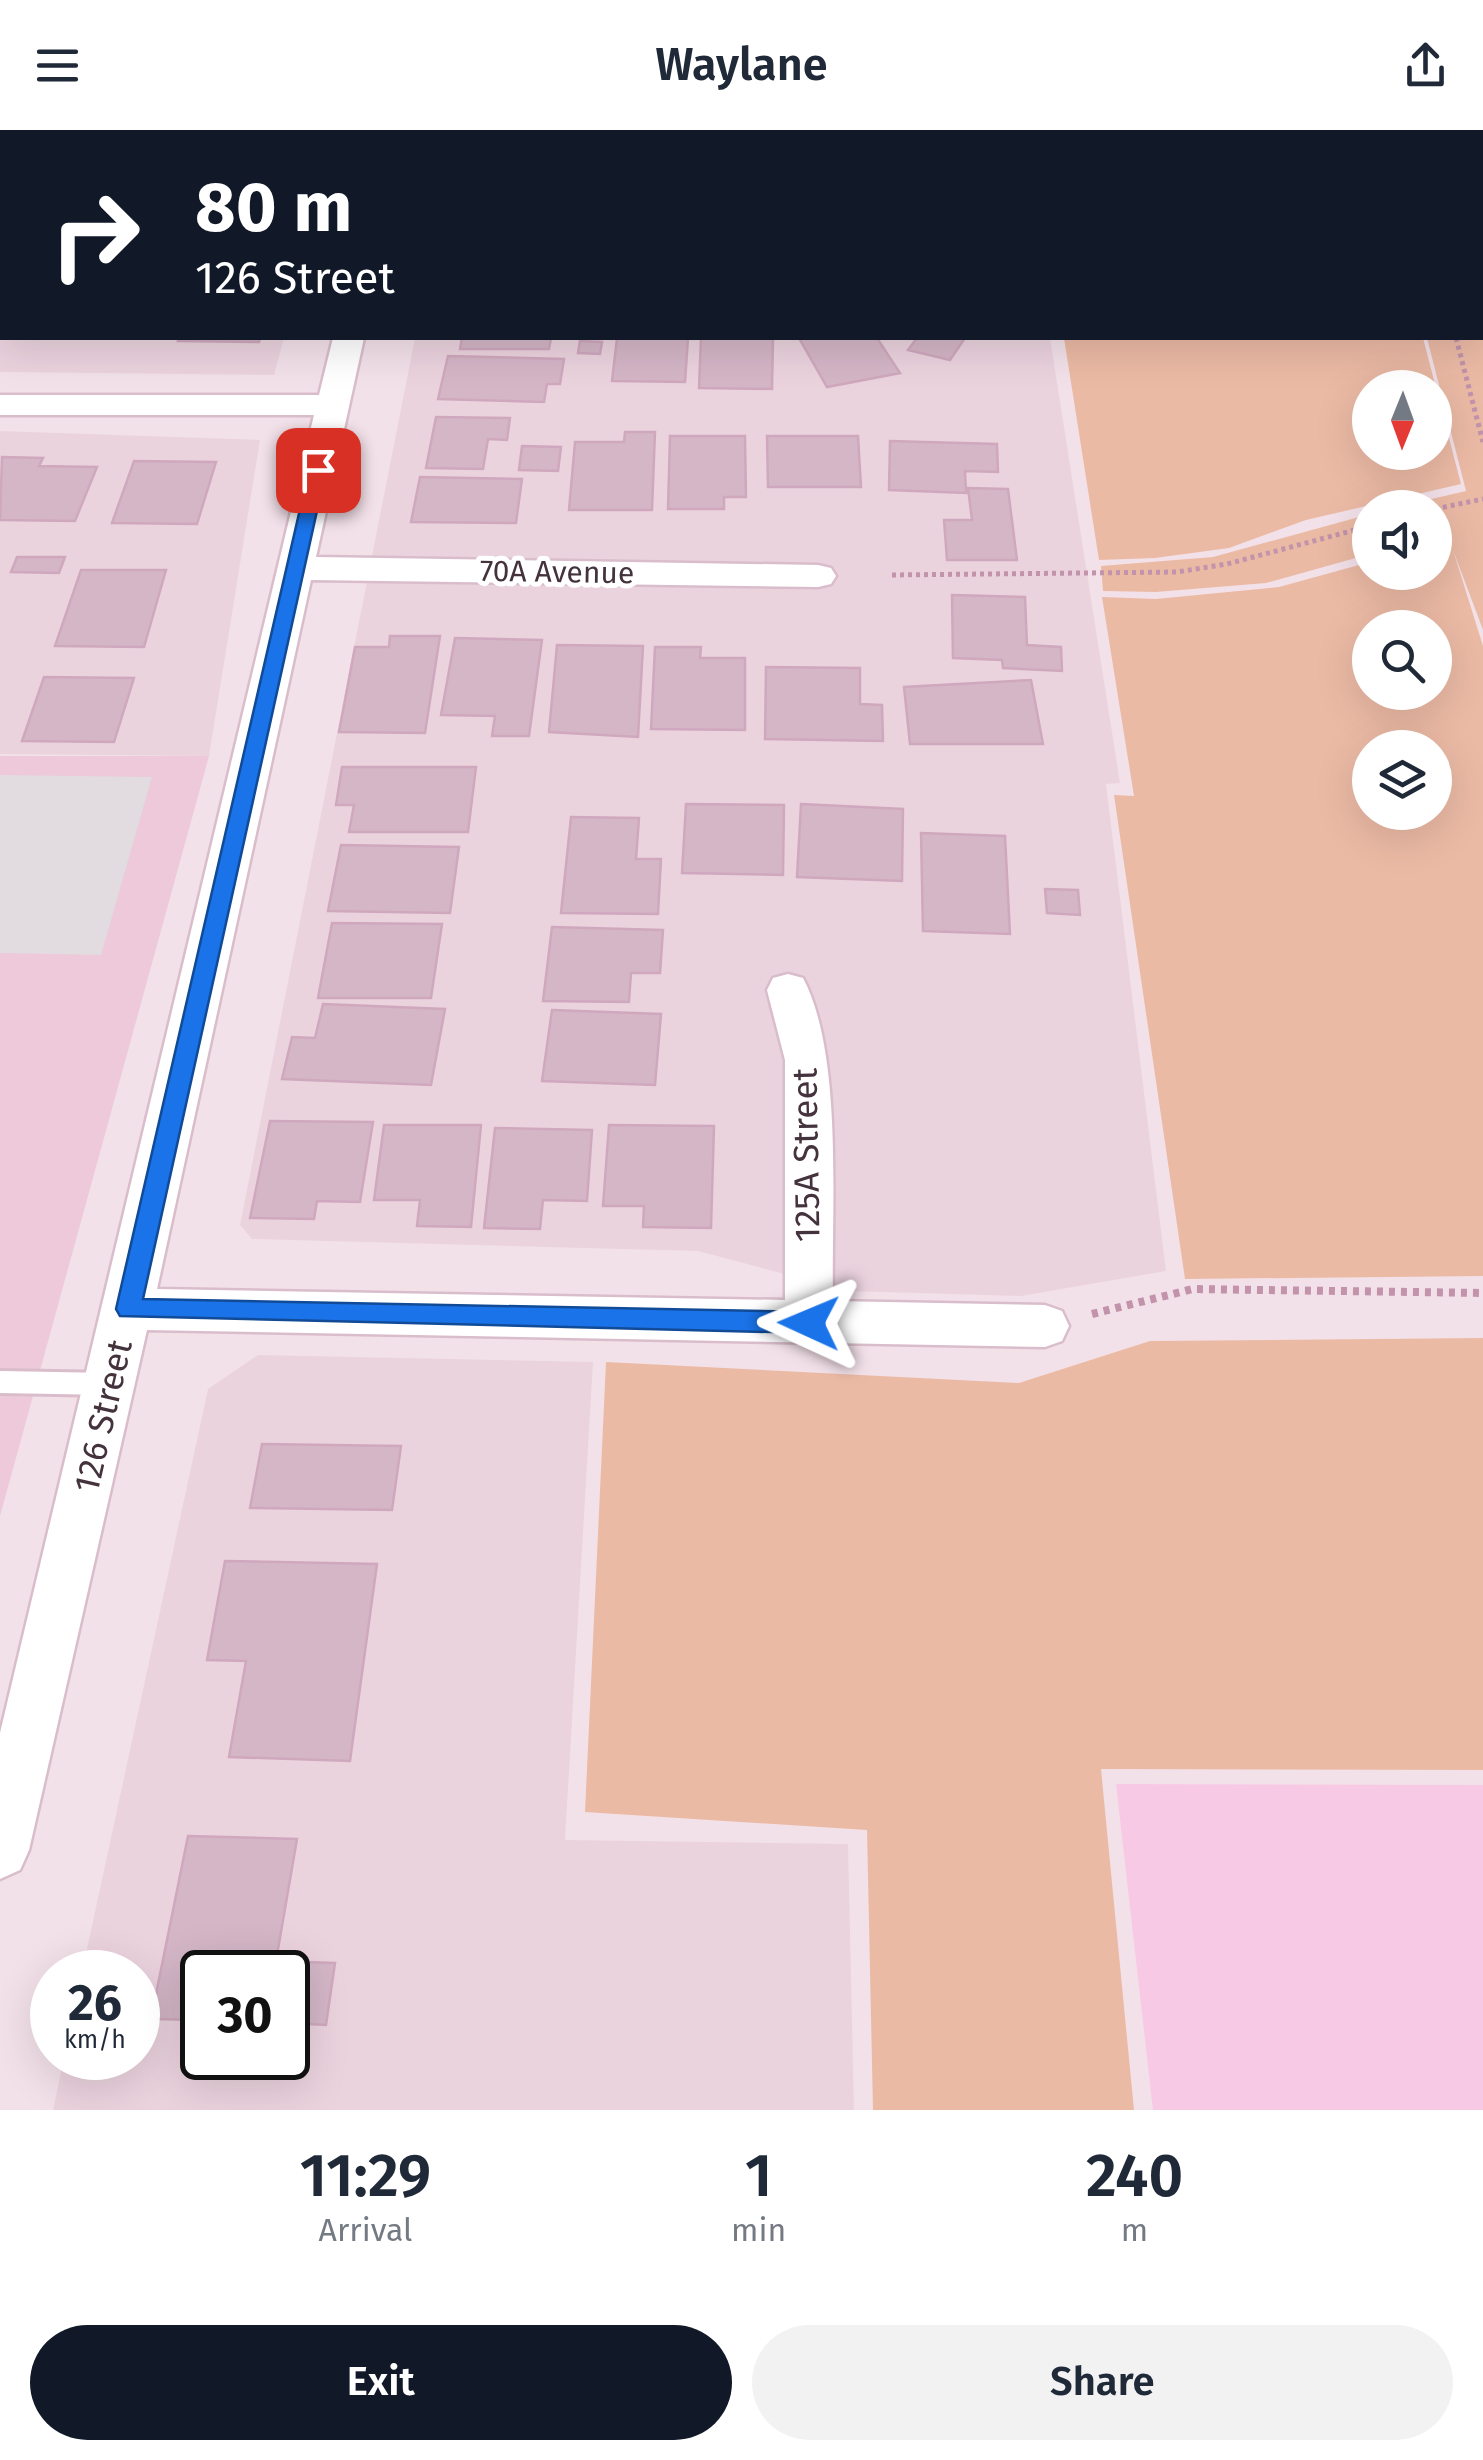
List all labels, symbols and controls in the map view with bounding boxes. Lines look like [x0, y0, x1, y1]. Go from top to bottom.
icon: menu [30, 38, 85, 93]
text: Waylane [655, 38, 828, 92]
icon: share [1398, 38, 1453, 93]
text: 80 m [195, 166, 352, 250]
icon: right [30, 170, 160, 300]
text: 126 Street [195, 251, 395, 305]
north arrow [1352, 370, 1452, 470]
map controls [1352, 370, 1452, 830]
pin [276, 428, 361, 513]
icon: arrive [291, 443, 346, 498]
button: sound [1352, 490, 1452, 590]
street label: 70A Avenue [479, 553, 635, 591]
button: search [1352, 610, 1452, 710]
button: layers [1352, 730, 1452, 830]
street label: 125A Street [783, 1067, 829, 1243]
position arrow [757, 1271, 861, 1375]
street label: 126 Street [65, 1335, 141, 1496]
speed limit sign: 30 [180, 1950, 310, 2080]
text: 26 [68, 1973, 122, 2033]
text: km/h [64, 2025, 126, 2055]
text: 11:29 [300, 2140, 431, 2212]
text: 1 [745, 2140, 772, 2212]
text: 240 [1086, 2140, 1183, 2212]
text: Arrival [319, 2211, 412, 2249]
text: min [731, 2211, 786, 2249]
text: m [1121, 2211, 1148, 2249]
button: Exit [30, 2325, 732, 2440]
button: Share [752, 2325, 1453, 2440]

